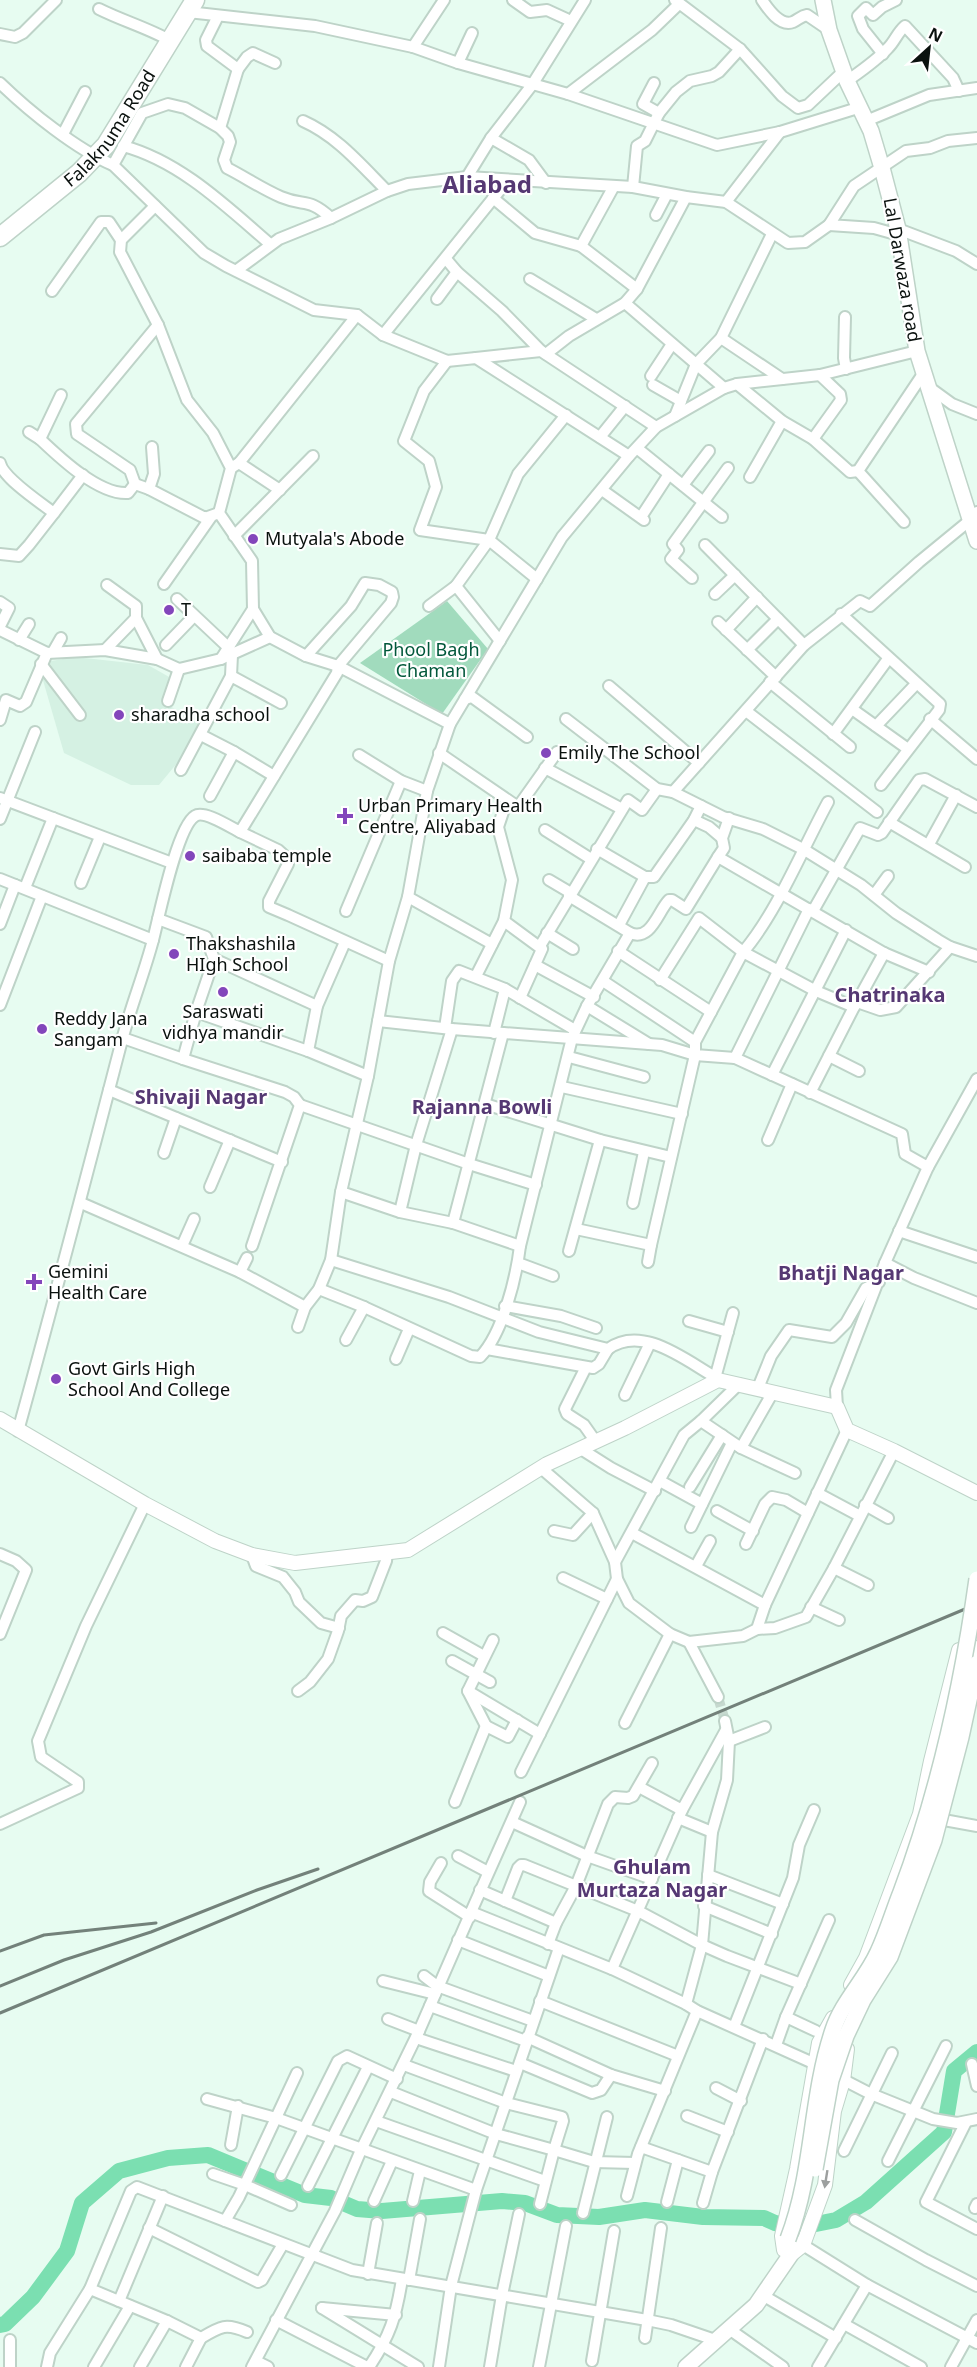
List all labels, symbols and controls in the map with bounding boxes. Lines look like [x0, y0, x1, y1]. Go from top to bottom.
north arrow [899, 18, 959, 78]
text: N [925, 22, 947, 47]
street label: Falaknuma Road [58, 65, 160, 192]
district label: Aliabad [442, 167, 532, 200]
street label: Lal Darwaza road [878, 196, 927, 344]
place label: Mutyala's Abode [265, 526, 404, 550]
marker: Mutyala's Abode [246, 532, 260, 546]
place label: T [181, 597, 191, 621]
marker: T [162, 603, 176, 617]
park label: Phool Bagh Chaman [382, 637, 480, 682]
place label: sharadha school [131, 702, 270, 726]
marker: sharadha school [112, 708, 126, 722]
place label: Emily The School [558, 740, 700, 764]
marker: Emily The School [539, 746, 553, 760]
place label: Urban Primary Health Centre, Aliyabad [358, 793, 543, 838]
marker: Urban Primary Health Centre, Aliyabad [336, 807, 354, 825]
place label: saibaba temple [202, 843, 332, 867]
marker: saibaba temple [183, 849, 197, 863]
place label: Thakshashila HIgh School [186, 931, 296, 976]
marker: Thakshashila HIgh School [167, 947, 181, 961]
district label: Chatrinaka [835, 981, 945, 1008]
marker: Saraswati vidhya mandir [216, 985, 230, 999]
place label: Saraswati vidhya mandir [162, 999, 284, 1044]
place label: Reddy Jana Sangam [54, 1006, 148, 1051]
marker: Reddy Jana Sangam [35, 1022, 49, 1036]
district label: Shivaji Nagar [135, 1083, 267, 1110]
district label: Rajanna Bowli [412, 1093, 552, 1120]
place label: Gemini Health Care [48, 1259, 147, 1304]
district label: Bhatji Nagar [778, 1259, 904, 1286]
marker: Gemini Health Care [25, 1273, 43, 1291]
place label: Govt Girls High School And College [68, 1356, 230, 1401]
marker: Govt Girls High School And College [49, 1372, 63, 1386]
district label: Ghulam Murtaza Nagar [577, 1853, 727, 1903]
one-way arrow [821, 2170, 830, 2189]

